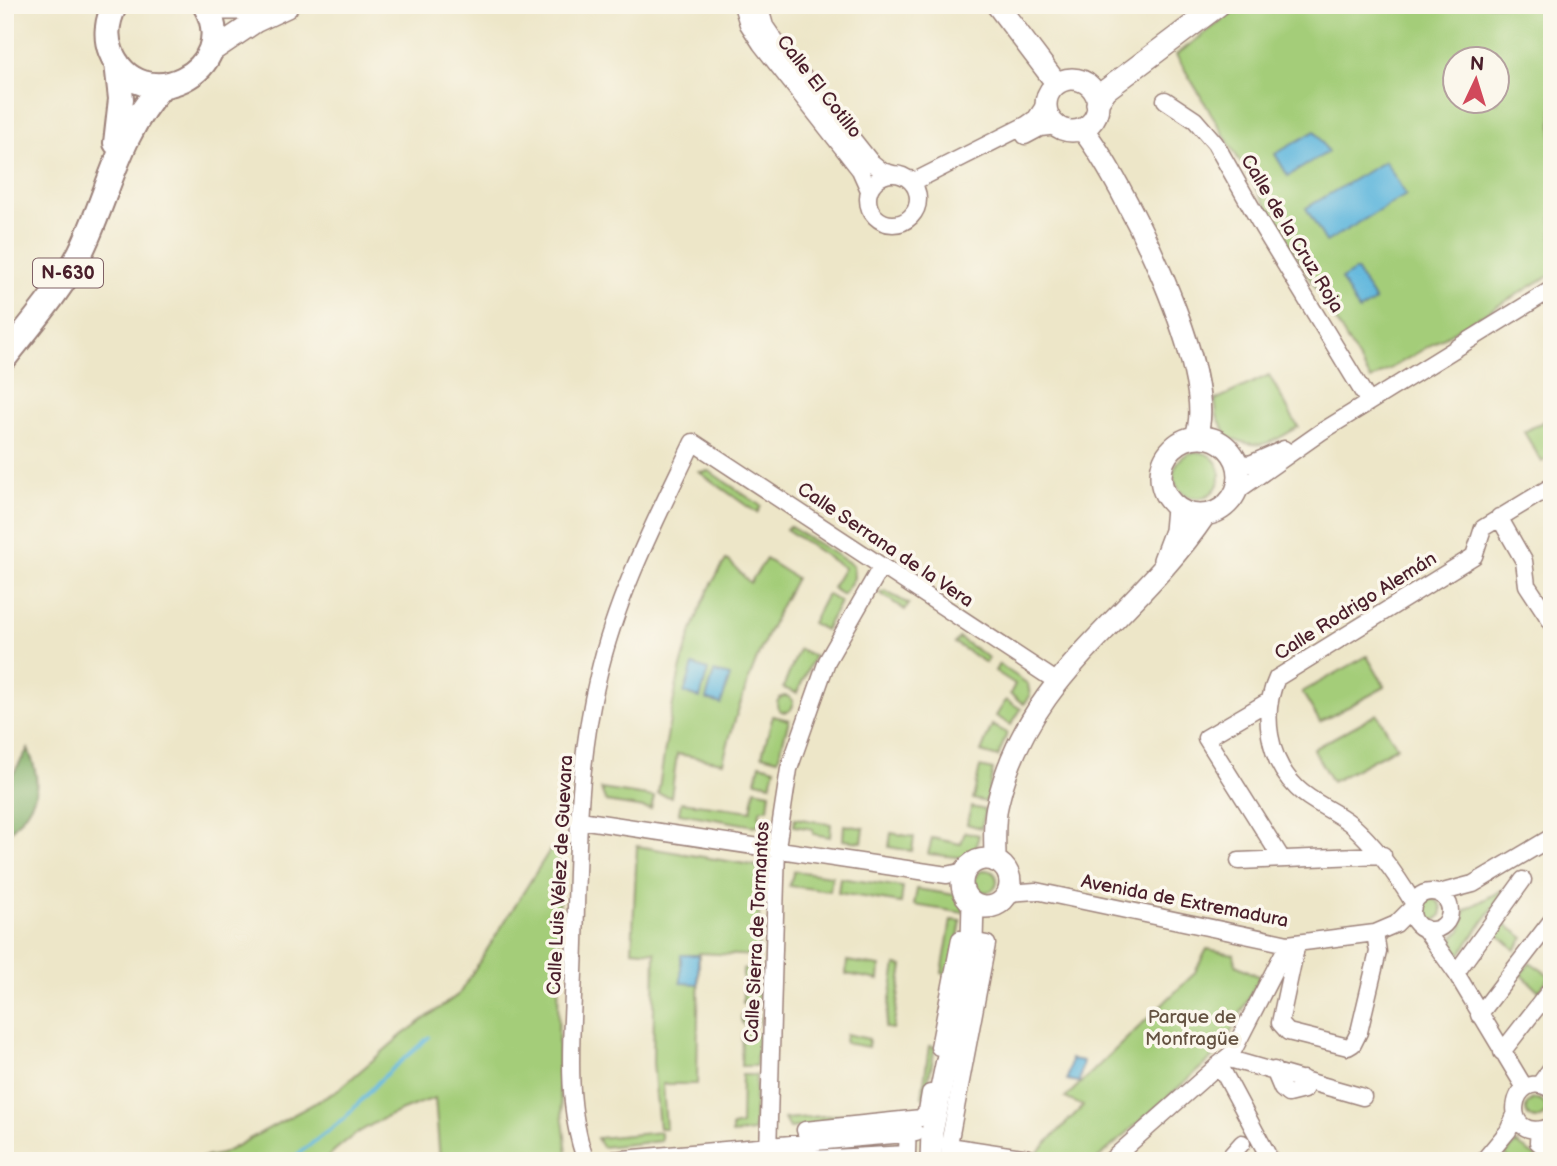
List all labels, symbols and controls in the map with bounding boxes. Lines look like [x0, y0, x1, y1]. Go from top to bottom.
street label: Calle El Cotillo [771, 31, 866, 143]
north arrow [1442, 46, 1512, 116]
text: N [1469, 53, 1485, 77]
street label: Calle de la Cruz Roja [1235, 150, 1348, 317]
road number: N-630 [33, 258, 103, 288]
street label: Calle Serrana de la Vera [793, 478, 978, 613]
street label: Calle Rodrigo Alemán [1271, 547, 1441, 665]
street label: Calle Luis Vélez de Guevara [543, 754, 578, 996]
street label: Calle Sierra de Tormantos [740, 821, 775, 1043]
street label: Avenida de Extremadura [1079, 870, 1290, 933]
park label: Parque de Monfragüe [1145, 1006, 1239, 1051]

